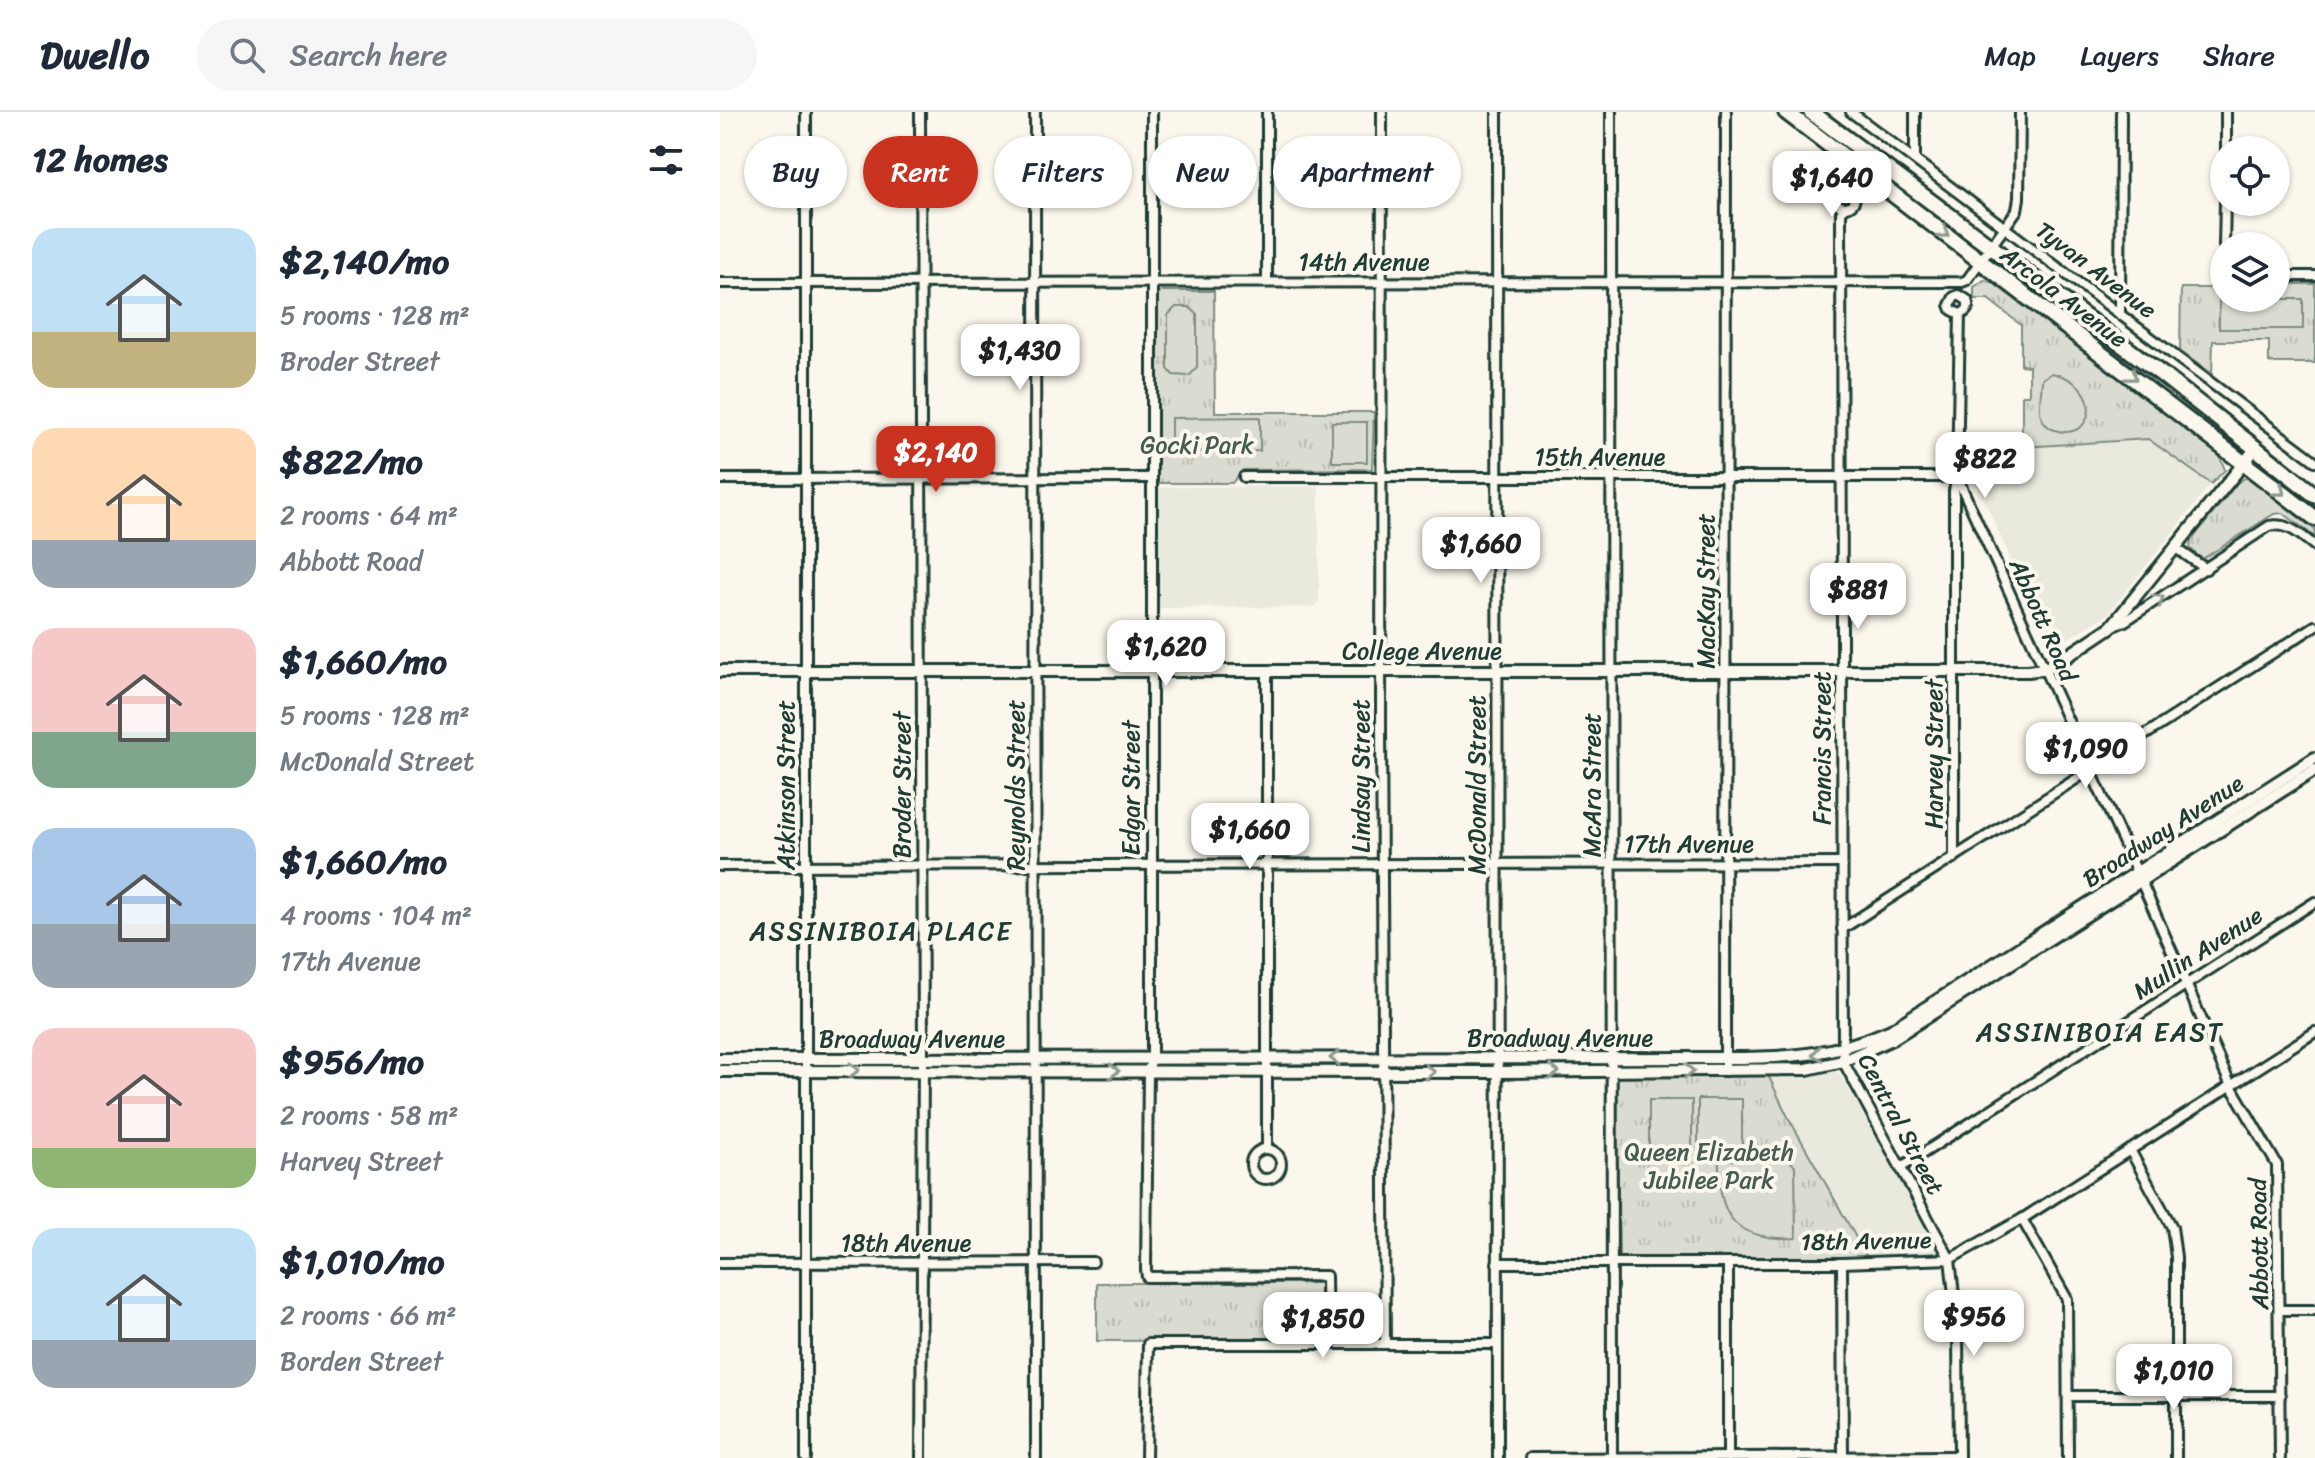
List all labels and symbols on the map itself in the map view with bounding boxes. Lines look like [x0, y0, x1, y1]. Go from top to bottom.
pin: $1,640 [1767, 151, 1897, 219]
street label: Tyvan Avenue [2026, 210, 2166, 330]
one-way arrow [1935, 224, 1949, 238]
street label: Arcola Avenue [1990, 234, 2137, 359]
street label: 14th Avenue [1298, 241, 1430, 283]
pin: $1,430 [955, 324, 1085, 392]
one-way arrow [2123, 366, 2138, 380]
park label: Gocki Park [1140, 424, 1254, 466]
pin: $2,140 [871, 426, 1001, 494]
pin: $822 [1938, 432, 2032, 500]
street label: 15th Avenue [1535, 436, 1666, 478]
one-way arrow [2271, 481, 2286, 495]
street label: MacKay Street [1685, 513, 1727, 669]
pin: $1,660 [1416, 517, 1546, 585]
street label: Abbott Road [1997, 551, 2090, 691]
pin: $881 [1811, 563, 1905, 631]
one-way arrow [2150, 594, 2165, 609]
pin: $1,620 [1101, 620, 1231, 688]
street label: College Avenue [1342, 630, 1502, 672]
street label: Francis Street [1801, 671, 1843, 825]
street label: Harvey Street [1913, 678, 1955, 829]
street label: McDonald Street [1456, 695, 1498, 875]
street label: Lindsay Street [1340, 699, 1382, 853]
street label: Atkinson Street [765, 700, 807, 871]
street label: Reynolds Street [995, 700, 1037, 871]
street label: Broder Street [881, 710, 923, 859]
street label: McAra Street [1571, 713, 1613, 857]
street label: Edgar Street [1110, 719, 1152, 856]
pin: $1,090 [2021, 722, 2151, 790]
street label: Broadway Avenue [2074, 763, 2253, 899]
pin: $1,660 [1185, 803, 1315, 871]
street label: 17th Avenue [1624, 823, 1754, 865]
street label: Mullin Avenue [2124, 895, 2272, 1011]
district label: ASSINIBOIA PLACE [748, 908, 1013, 954]
district label: ASSINIBOIA EAST [1975, 1009, 2224, 1055]
street label: Broadway Avenue [1467, 1017, 1653, 1059]
street label: Broadway Avenue [819, 1018, 1005, 1060]
one-way arrow [1810, 1044, 1824, 1061]
street label: Central Street [1846, 1045, 1956, 1203]
one-way arrow [1328, 1049, 1341, 1067]
one-way arrow [848, 1061, 861, 1079]
one-way arrow [1108, 1062, 1121, 1080]
one-way arrow [1683, 1062, 1696, 1080]
one-way arrow [1424, 1063, 1437, 1081]
one-way arrow [1548, 1063, 1561, 1080]
park label: Queen Elizabeth Jubilee Park [1624, 1131, 1794, 1201]
street label: Abbott Road [2237, 1176, 2281, 1311]
street label: 18th Avenue [1800, 1219, 1932, 1263]
street label: 18th Avenue [841, 1222, 972, 1264]
pin: $956 [1927, 1290, 2021, 1358]
pin: $1,850 [1258, 1292, 1388, 1360]
pin: $1,010 [2109, 1344, 2239, 1412]

